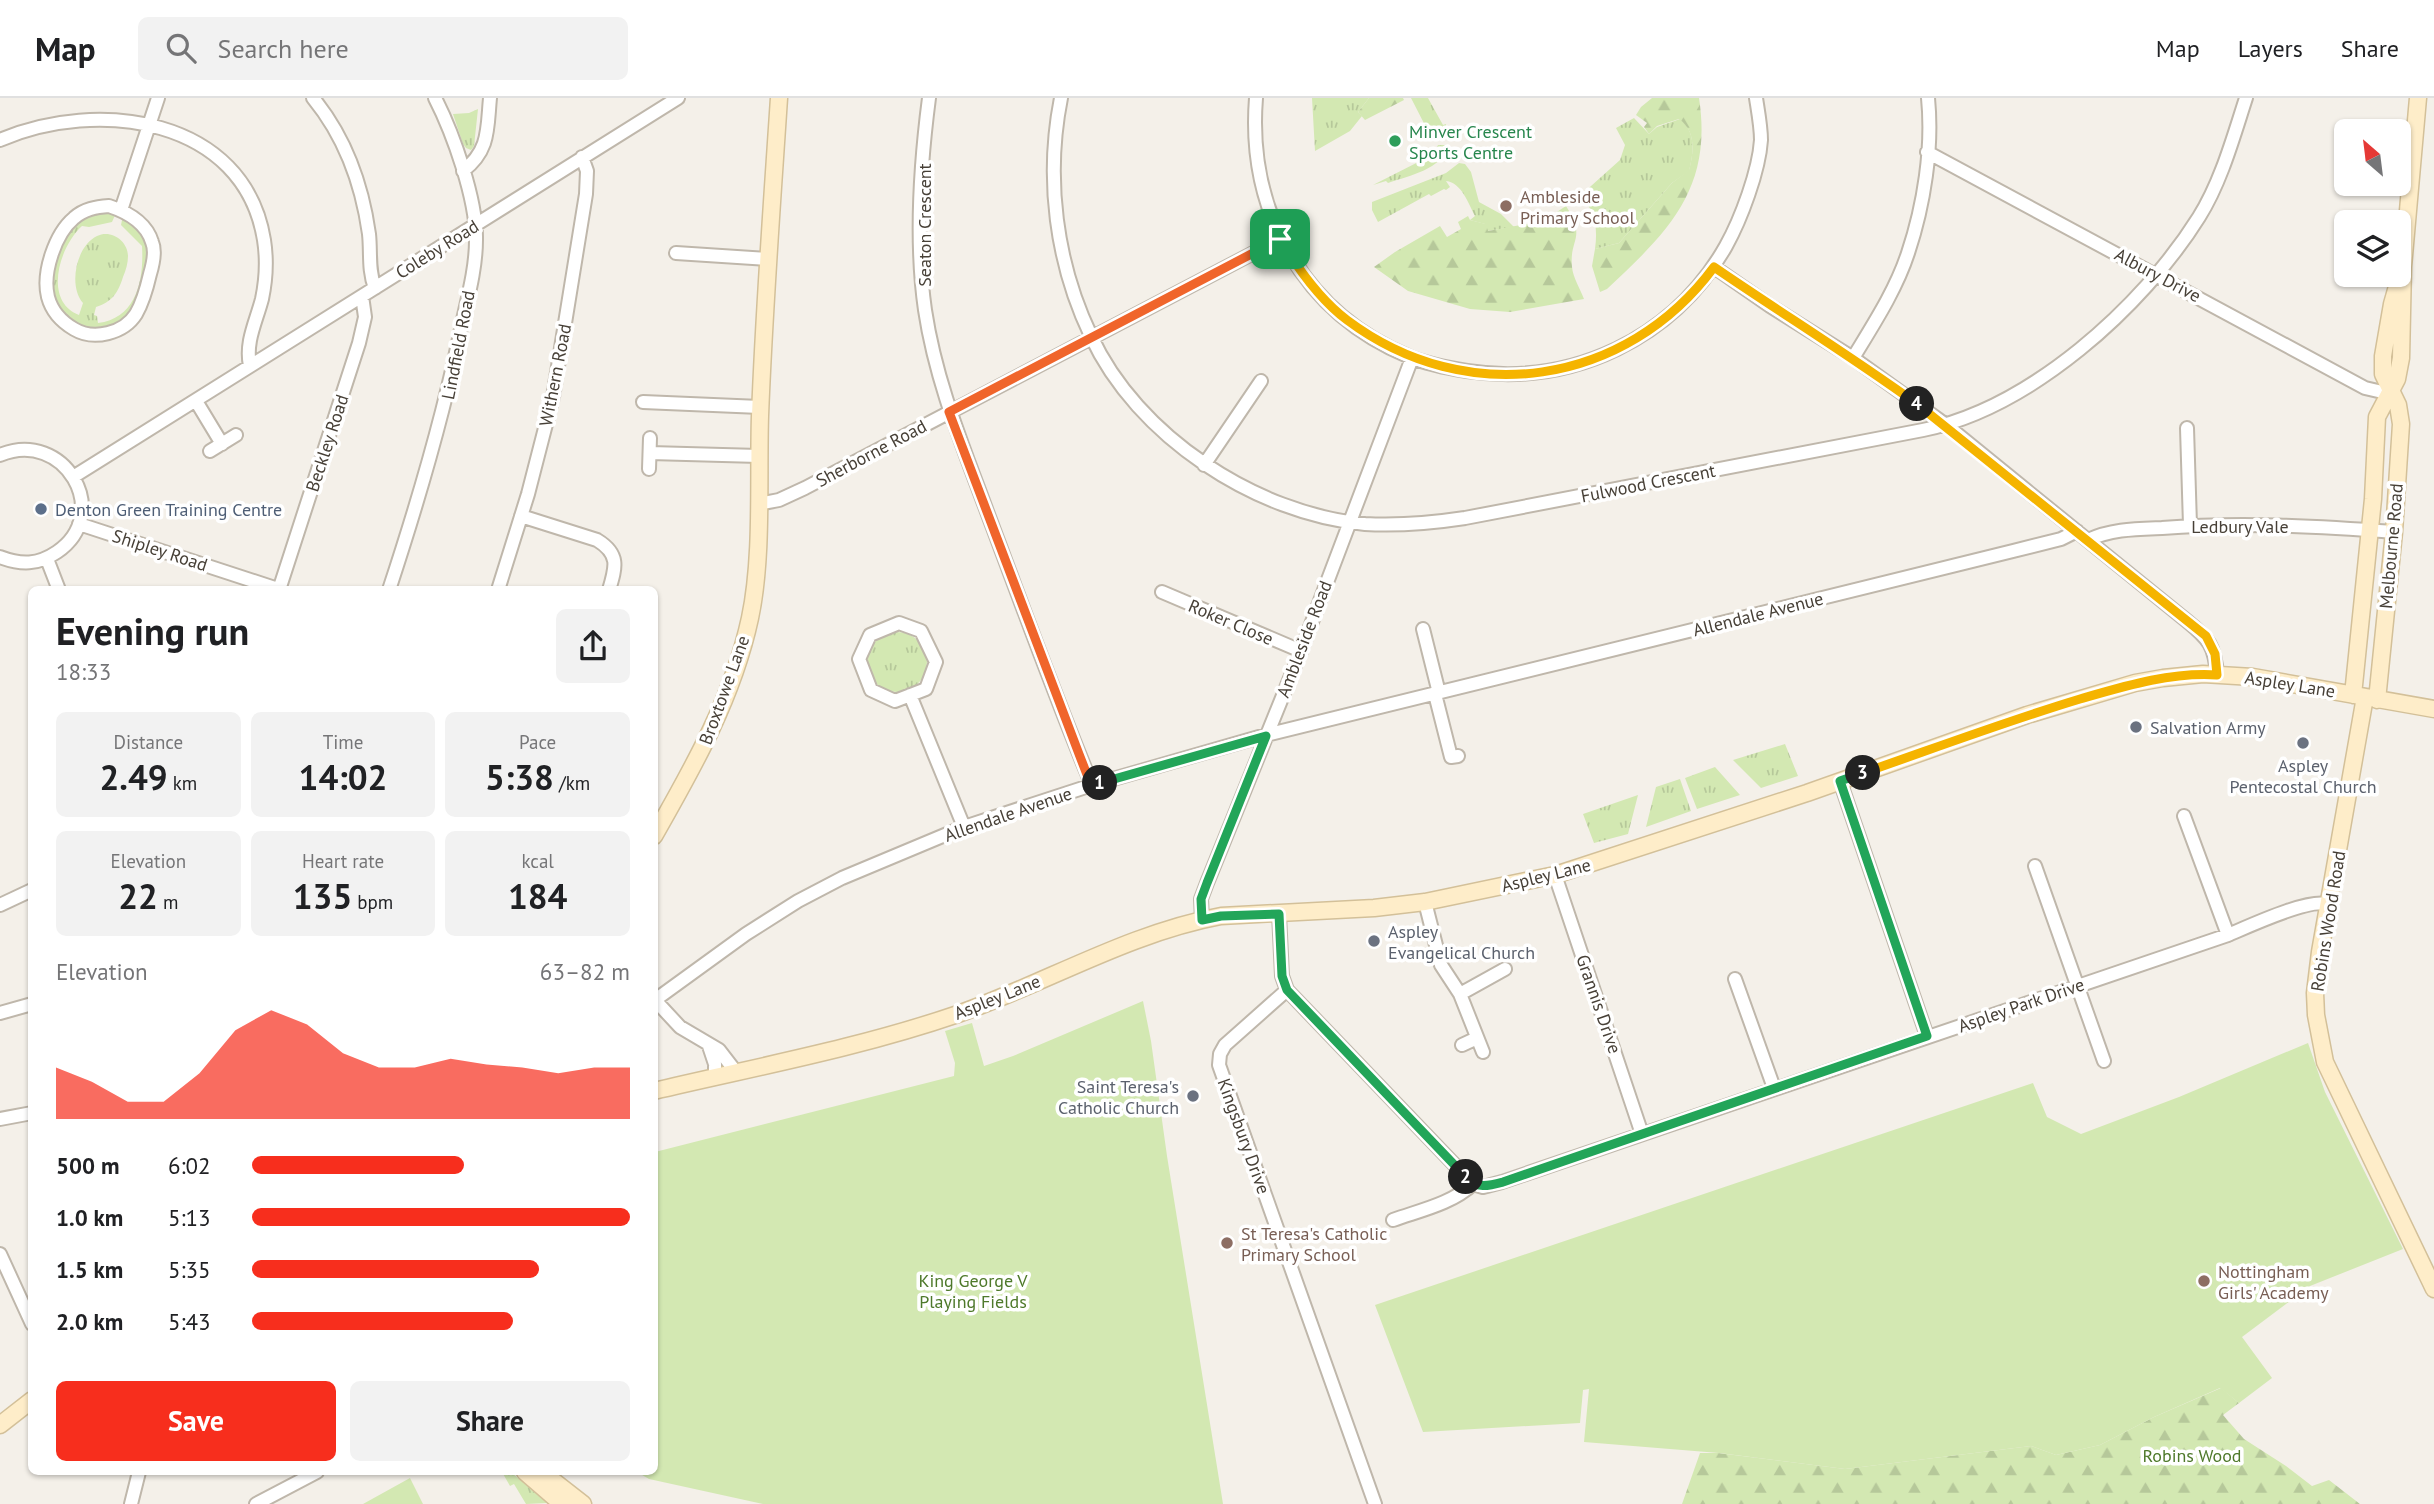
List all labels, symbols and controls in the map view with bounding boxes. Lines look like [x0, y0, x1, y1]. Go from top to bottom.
search box [138, 17, 628, 80]
text: Map [35, 27, 96, 70]
icon: search [162, 29, 200, 67]
text: Search here [218, 32, 349, 65]
text: Map [2156, 33, 2200, 64]
text: Layers [2238, 33, 2303, 64]
text: Share [2341, 33, 2399, 64]
north arrow [2334, 119, 2412, 196]
map controls [2334, 119, 2411, 287]
place label: Minver Crescent Sports Centre [1409, 120, 1532, 164]
marker: Minver Crescent Sports Centre [1387, 133, 1403, 149]
street label: Seaton Crescent [913, 163, 936, 287]
place label: Ambleside Primary School [1520, 185, 1635, 229]
marker: Ambleside Primary School [1498, 198, 1514, 214]
pin [1250, 209, 1310, 269]
button: layers [2334, 210, 2411, 287]
street label: Coleby Road [391, 214, 483, 284]
icon: arrive [1261, 220, 1299, 258]
street label: Albury Drive [2111, 243, 2205, 307]
street label: Lindfield Road [436, 289, 480, 401]
street label: Withern Road [534, 322, 576, 428]
pin: 4 [1899, 386, 1934, 422]
street label: Beckley Road [300, 391, 354, 495]
text: 4 [1911, 391, 1922, 415]
street label: Sherborne Road [812, 414, 930, 492]
street label: Fulwood Crescent [1579, 459, 1717, 507]
street label: Melbourne Road [2374, 482, 2408, 610]
place label: Denton Green Training Centre [55, 498, 282, 521]
marker: Denton Green Training Centre [33, 501, 49, 517]
street label: Ledbury Vale [2191, 515, 2289, 538]
street label: Shipley Road [110, 524, 210, 576]
street label: Ambleside Road [1271, 577, 1337, 701]
street label: Allendale Avenue [1690, 587, 1826, 641]
street label: Roker Close [1185, 594, 1277, 650]
text: Evening run [56, 606, 249, 655]
button: share [556, 609, 630, 683]
street label: Broxtowe Lane [694, 632, 754, 748]
text: 18:33 [56, 657, 111, 686]
street label: Aspley Lane [2243, 666, 2337, 702]
place label: Salvation Army [2150, 716, 2266, 739]
marker: Salvation Army [2128, 719, 2144, 735]
text: Distance [114, 730, 183, 754]
text: Time [323, 730, 363, 754]
text: Pace [519, 730, 556, 754]
marker: Aspley Pentecostal Church [2295, 735, 2311, 751]
text: 2.49 [99, 754, 168, 800]
text: 14:02 [299, 754, 387, 800]
text: 5:38 [485, 754, 554, 800]
place label: Aspley Pentecostal Church [2229, 754, 2377, 798]
pin: 3 [1846, 756, 1881, 790]
text: 3 [1857, 760, 1868, 784]
pin: 1 [1082, 766, 1118, 800]
text: 1 [1094, 770, 1105, 794]
text: km [168, 771, 197, 795]
text: /km [554, 771, 590, 795]
street label: Allendale Avenue [941, 781, 1075, 847]
text: Elevation [110, 849, 186, 873]
text: Heart rate [302, 849, 384, 873]
text: kcal [521, 849, 554, 873]
street label: Robins Wood Road [2306, 849, 2350, 993]
street label: Aspley Lane [1499, 853, 1593, 897]
text: 22 [118, 873, 158, 919]
text: 135 [293, 873, 352, 919]
text: 184 [508, 873, 567, 919]
text: m [158, 890, 178, 914]
text: bpm [352, 890, 393, 914]
place label: Aspley Evangelical Church [1388, 920, 1535, 964]
marker: Aspley Evangelical Church [1366, 933, 1382, 949]
street label: Grannis Drive [1571, 951, 1627, 1057]
text: Elevation [56, 957, 148, 986]
text: 63–82 m [540, 957, 630, 986]
street label: Aspley Lane [950, 969, 1044, 1025]
street label: Aspley Park Drive [1955, 973, 2087, 1037]
place label: Saint Teresa's Catholic Church [1058, 1075, 1179, 1119]
street label: Kingsbury Drive [1212, 1075, 1276, 1197]
marker: Saint Teresa's Catholic Church [1185, 1088, 1201, 1104]
text: 500 m [56, 1151, 119, 1180]
text: 6:02 [168, 1151, 211, 1180]
pin: 2 [1448, 1160, 1484, 1194]
text: 2 [1460, 1164, 1471, 1188]
text: 1.0 km [56, 1203, 123, 1232]
text: 5:13 [168, 1203, 211, 1232]
place label: St Teresa's Catholic Primary School [1241, 1222, 1387, 1266]
marker: St Teresa's Catholic Primary School [1219, 1235, 1235, 1251]
text: 1.5 km [56, 1255, 123, 1284]
text: 5:35 [168, 1255, 211, 1284]
place label: Nottingham Girls' Academy [2218, 1260, 2329, 1304]
park label: King George V Playing Fields [918, 1269, 1028, 1313]
marker: Nottingham Girls' Academy [2196, 1273, 2212, 1289]
text: 2.0 km [56, 1307, 123, 1336]
text: 5:43 [168, 1307, 211, 1336]
button: Save [56, 1381, 336, 1461]
button: Share [350, 1381, 630, 1461]
park label: Robins Wood [2142, 1444, 2242, 1467]

